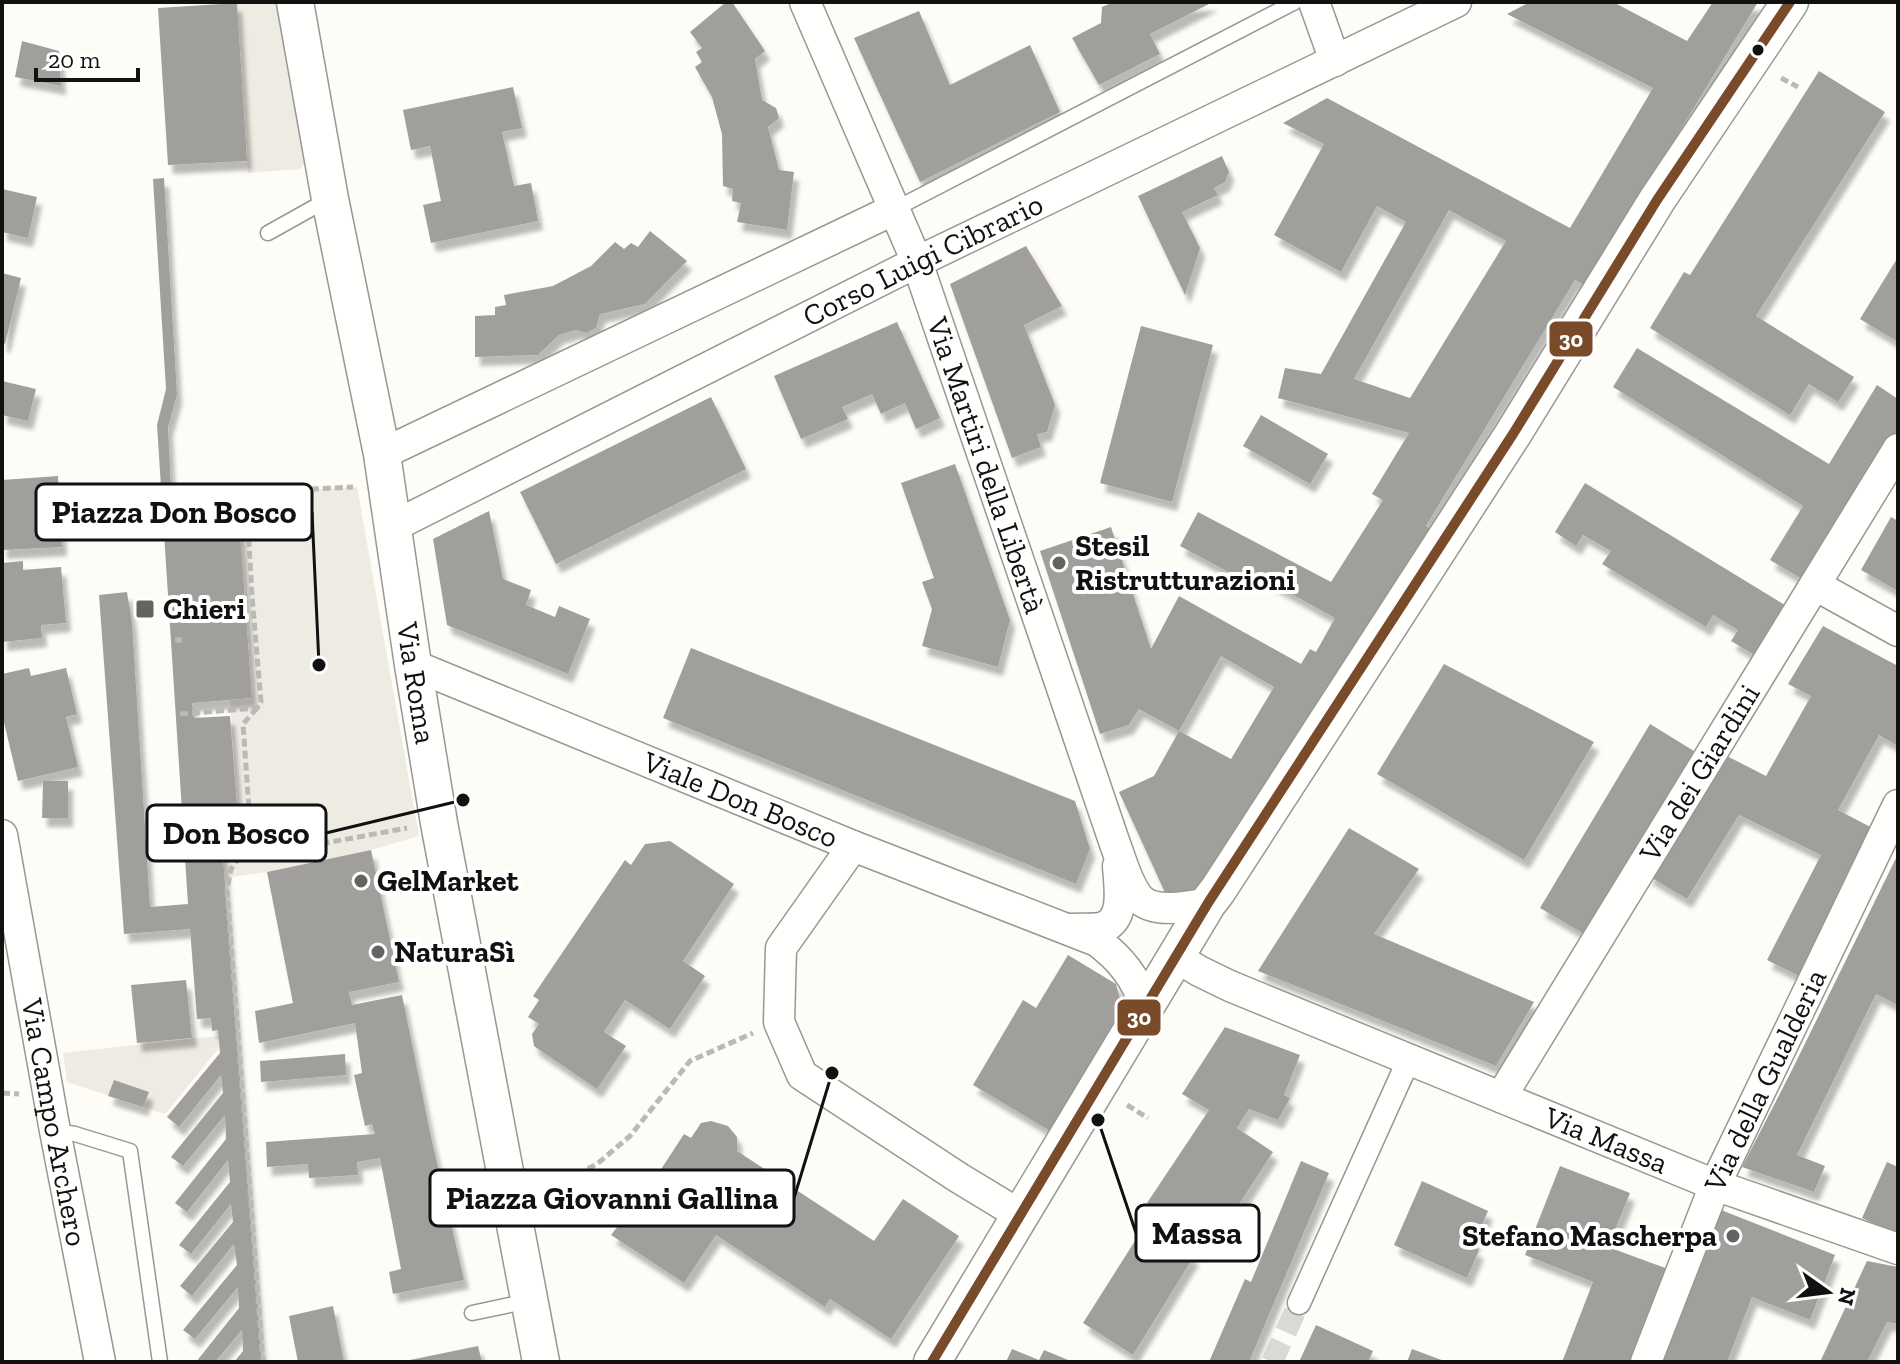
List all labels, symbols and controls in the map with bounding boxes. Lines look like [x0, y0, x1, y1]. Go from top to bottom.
scale bar [36, 32, 138, 82]
unlabelled marker [1750, 42, 1766, 58]
text: 20 m [48, 45, 101, 74]
street label: Corso Luigi Cibrario [797, 186, 1049, 335]
street label: Via Martiri della Libertà [919, 312, 1053, 618]
line badge: 30 [1548, 320, 1594, 358]
text: 30 [1559, 326, 1583, 353]
callout: Piazza Don Bosco [36, 484, 312, 540]
text: Piazza Don Bosco [52, 493, 297, 531]
place label: Stesil Ristrutturazioni [1075, 528, 1295, 598]
marker: Stesil Ristrutturazioni [1050, 554, 1068, 572]
place label: Chieri [163, 591, 245, 627]
marker: Chieri [134, 598, 156, 620]
street label: Via Roma [389, 619, 444, 747]
street label: Via dei Giardini [1631, 678, 1767, 869]
street label: Viale Don Bosco [637, 743, 843, 856]
callout: Don Bosco [147, 805, 326, 861]
text: Don Bosco [162, 814, 310, 852]
place label: GelMarket [377, 863, 519, 899]
marker: GelMarket [352, 872, 370, 890]
place label: NaturaSì [394, 934, 515, 970]
marker: NaturaSì [369, 943, 387, 961]
street label: Via della Gualderia [1696, 963, 1834, 1198]
street label: Via Campo Archero [13, 995, 95, 1249]
line badge: 30 [1116, 998, 1162, 1037]
text: 30 [1127, 1004, 1151, 1031]
street label: Via Massa [1538, 1099, 1673, 1182]
callout: Piazza Giovanni Gallina [430, 1170, 794, 1226]
text: Piazza Giovanni Gallina [446, 1179, 778, 1217]
callout: Massa [1136, 1205, 1259, 1261]
text: Massa [1152, 1214, 1242, 1252]
place label: Stefano Mascherpa [1462, 1218, 1717, 1254]
marker: Stefano Mascherpa [1724, 1227, 1742, 1245]
north arrow [1788, 1252, 1868, 1332]
text: N [1832, 1285, 1862, 1308]

